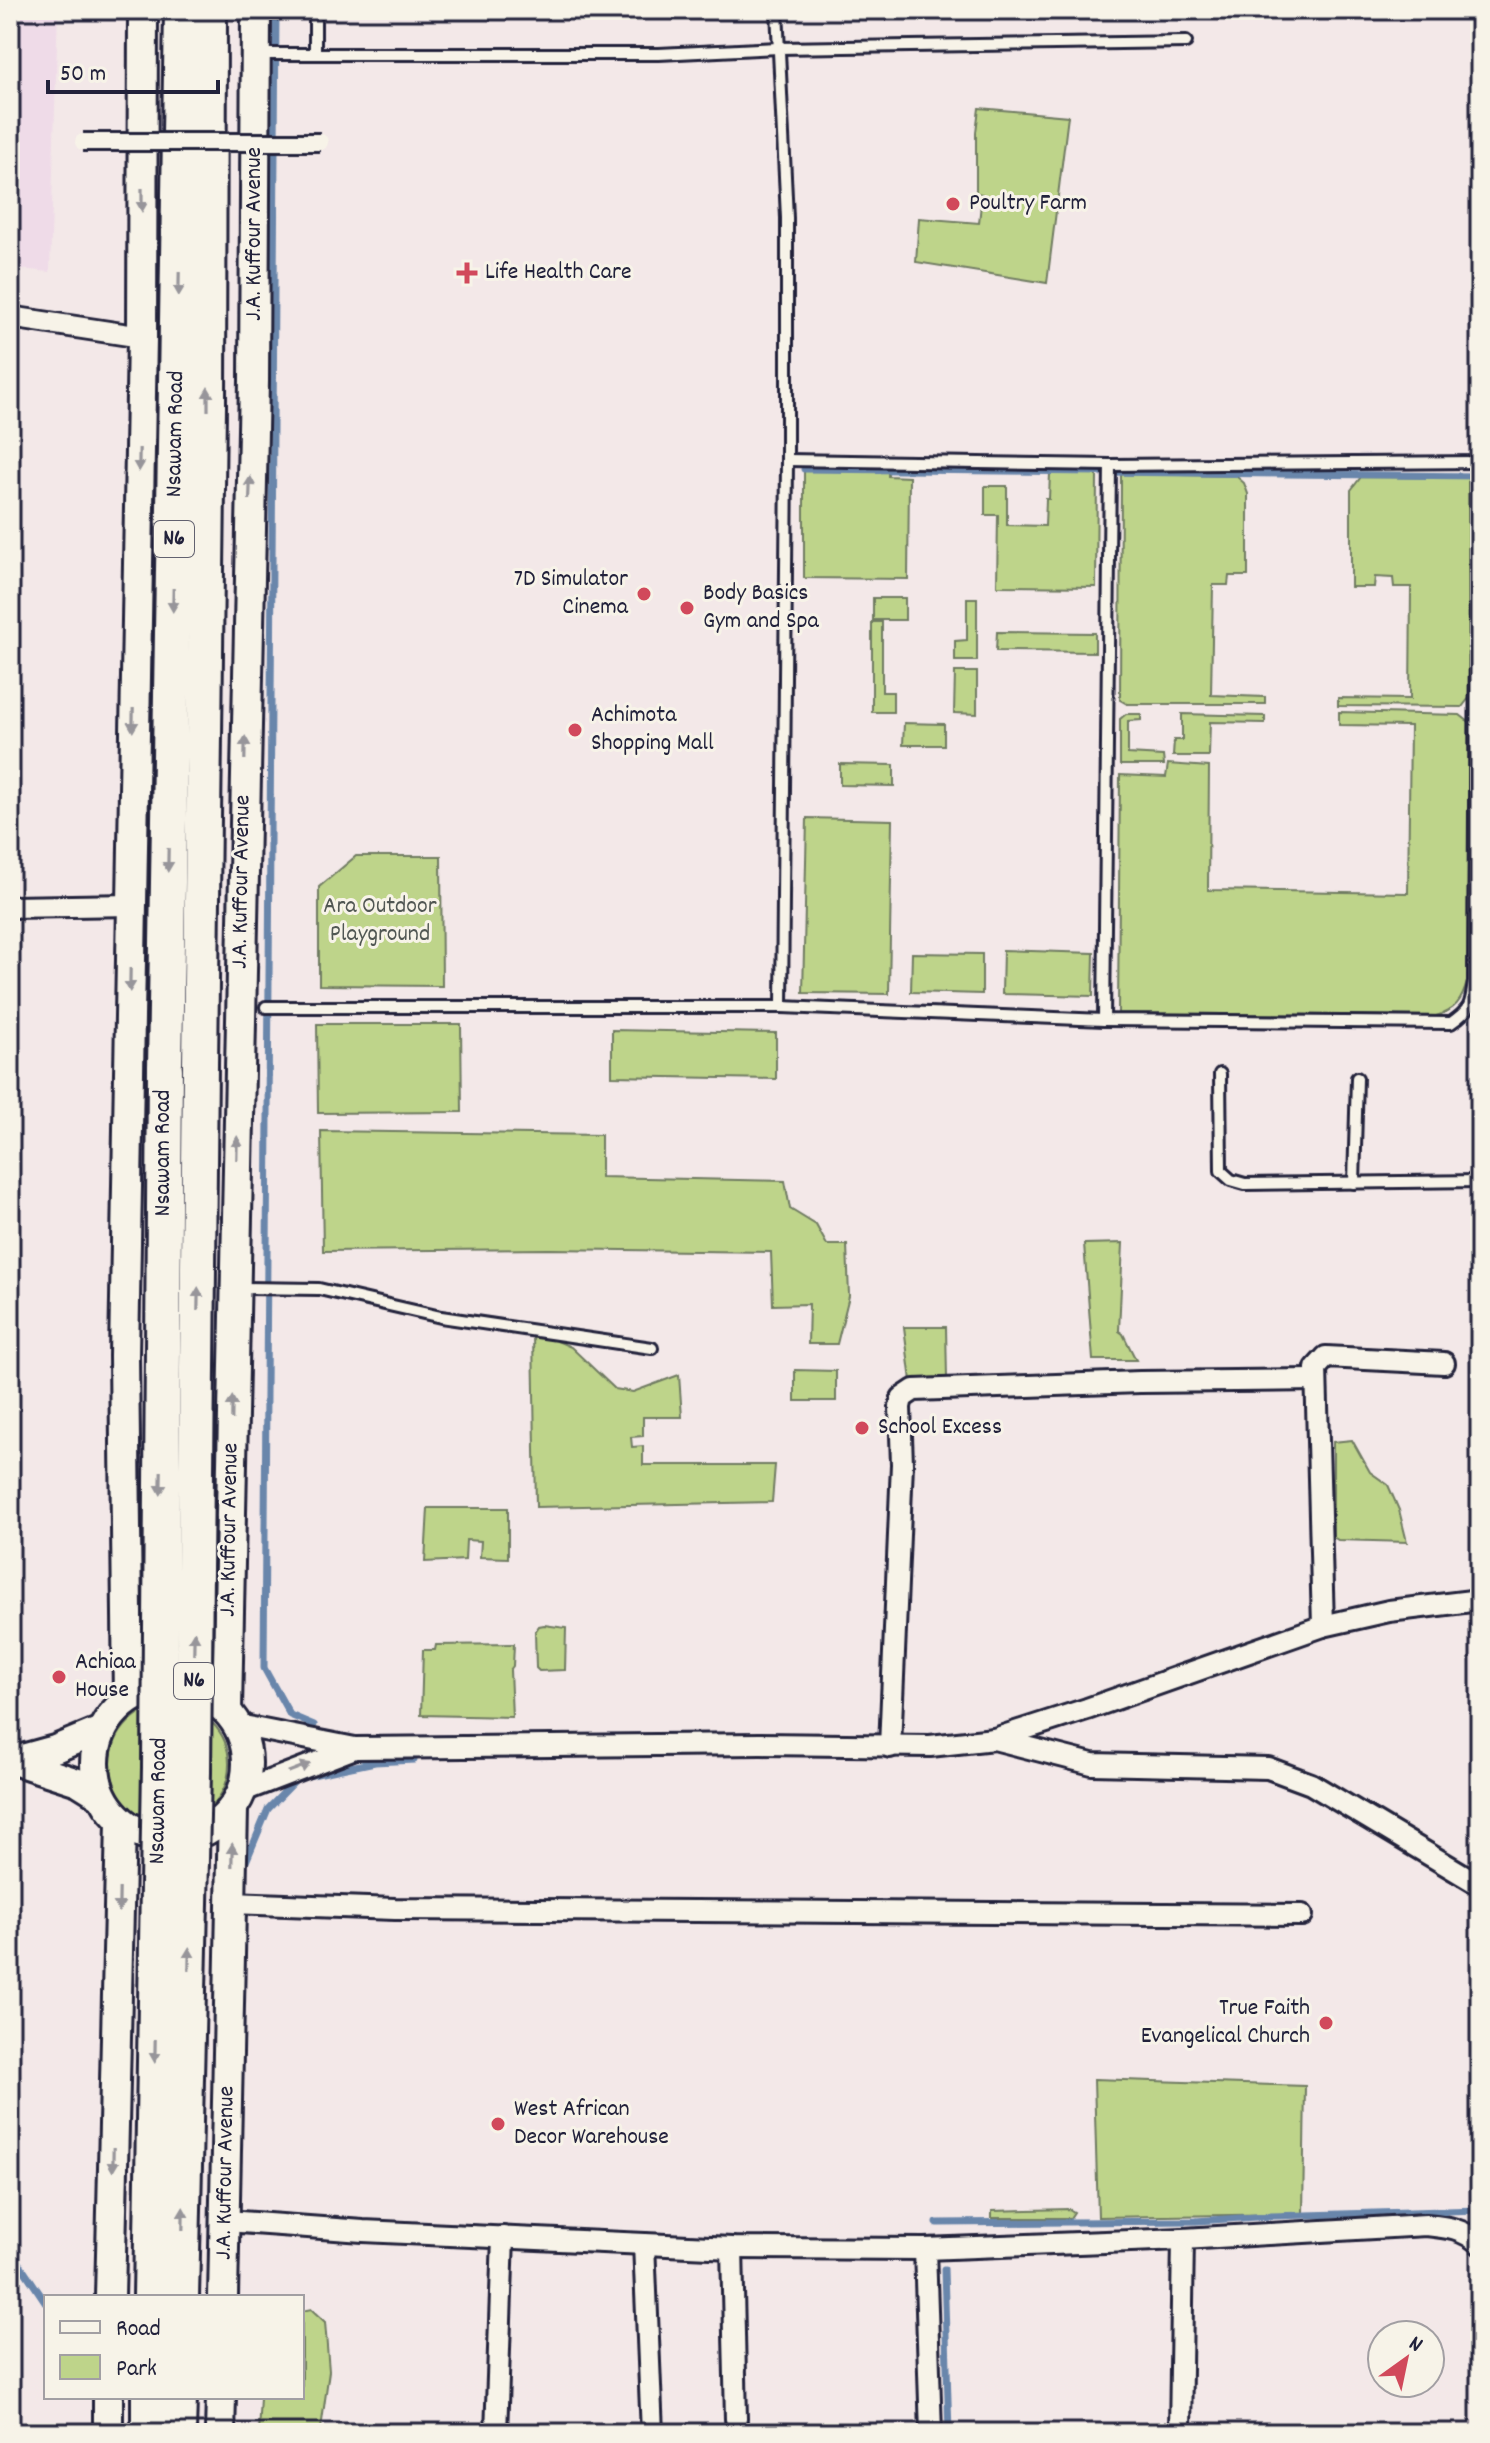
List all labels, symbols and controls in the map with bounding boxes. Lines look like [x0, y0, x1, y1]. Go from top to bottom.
scale bar [48, 44, 218, 94]
text: 50 m [60, 58, 106, 92]
street label: J.A. Kuffour Avenue [238, 147, 272, 321]
place label: Poultry Farm [969, 187, 1087, 221]
one-way arrow [136, 188, 148, 213]
marker: Poultry Farm [944, 195, 962, 213]
place label: Life Health Care [485, 256, 631, 290]
marker: Life Health Care [456, 262, 478, 284]
one-way arrow [173, 272, 185, 297]
street label: Nsawam Road [158, 370, 194, 498]
one-way arrow [202, 386, 214, 411]
one-way arrow [133, 448, 145, 473]
one-way arrow [244, 475, 256, 500]
road number: N6 [154, 521, 194, 557]
place label: 7D Simulator Cinema [514, 563, 629, 625]
place label: Body Basics Gym and Spa [703, 577, 820, 639]
marker: 7D Simulator Cinema [635, 585, 653, 603]
one-way arrow [167, 588, 179, 613]
marker: Body Basics Gym and Spa [678, 599, 696, 617]
place label: Achimota Shopping Mall [591, 699, 714, 761]
one-way arrow [127, 708, 140, 733]
marker: Achimota Shopping Mall [566, 721, 584, 739]
one-way arrow [239, 735, 251, 760]
street label: J.A. Kuffour Avenue [223, 795, 261, 969]
one-way arrow [162, 848, 175, 873]
park label: Ara Outdoor Playground [323, 890, 437, 952]
one-way arrow [124, 968, 137, 993]
street label: Nsawam Road [147, 1090, 181, 1216]
one-way arrow [231, 1135, 244, 1160]
one-way arrow [192, 1286, 204, 1311]
one-way arrow [226, 1395, 238, 1420]
place label: School Excess [878, 1411, 1002, 1445]
marker: School Excess [853, 1419, 871, 1437]
street label: J.A. Kuffour Avenue [211, 1443, 249, 1617]
one-way arrow [155, 1471, 167, 1496]
one-way arrow [188, 1630, 200, 1655]
place label: Achiaa House [75, 1646, 136, 1708]
road number: N6 [174, 1663, 214, 1699]
marker: Achiaa House [50, 1668, 68, 1686]
street label: Nsawam Road [141, 1737, 177, 1865]
one-way arrow [287, 1761, 311, 1774]
one-way arrow [226, 1842, 238, 1867]
one-way arrow [113, 1888, 126, 1913]
one-way arrow [182, 1946, 195, 1971]
place label: True Faith Evangelical Church [1141, 1992, 1310, 2054]
marker: True Faith Evangelical Church [1317, 2014, 1335, 2032]
one-way arrow [149, 2039, 161, 2064]
street label: J.A. Kuffour Avenue [207, 2086, 245, 2260]
place label: West African Decor Warehouse [514, 2093, 669, 2155]
marker: West African Decor Warehouse [489, 2115, 507, 2133]
one-way arrow [107, 2148, 119, 2173]
one-way arrow [177, 2206, 189, 2231]
legend [44, 2295, 304, 2399]
text: Road [116, 2313, 161, 2347]
north arrow [1366, 2319, 1446, 2399]
text: N [1402, 2329, 1428, 2361]
text: Park [116, 2353, 157, 2387]

